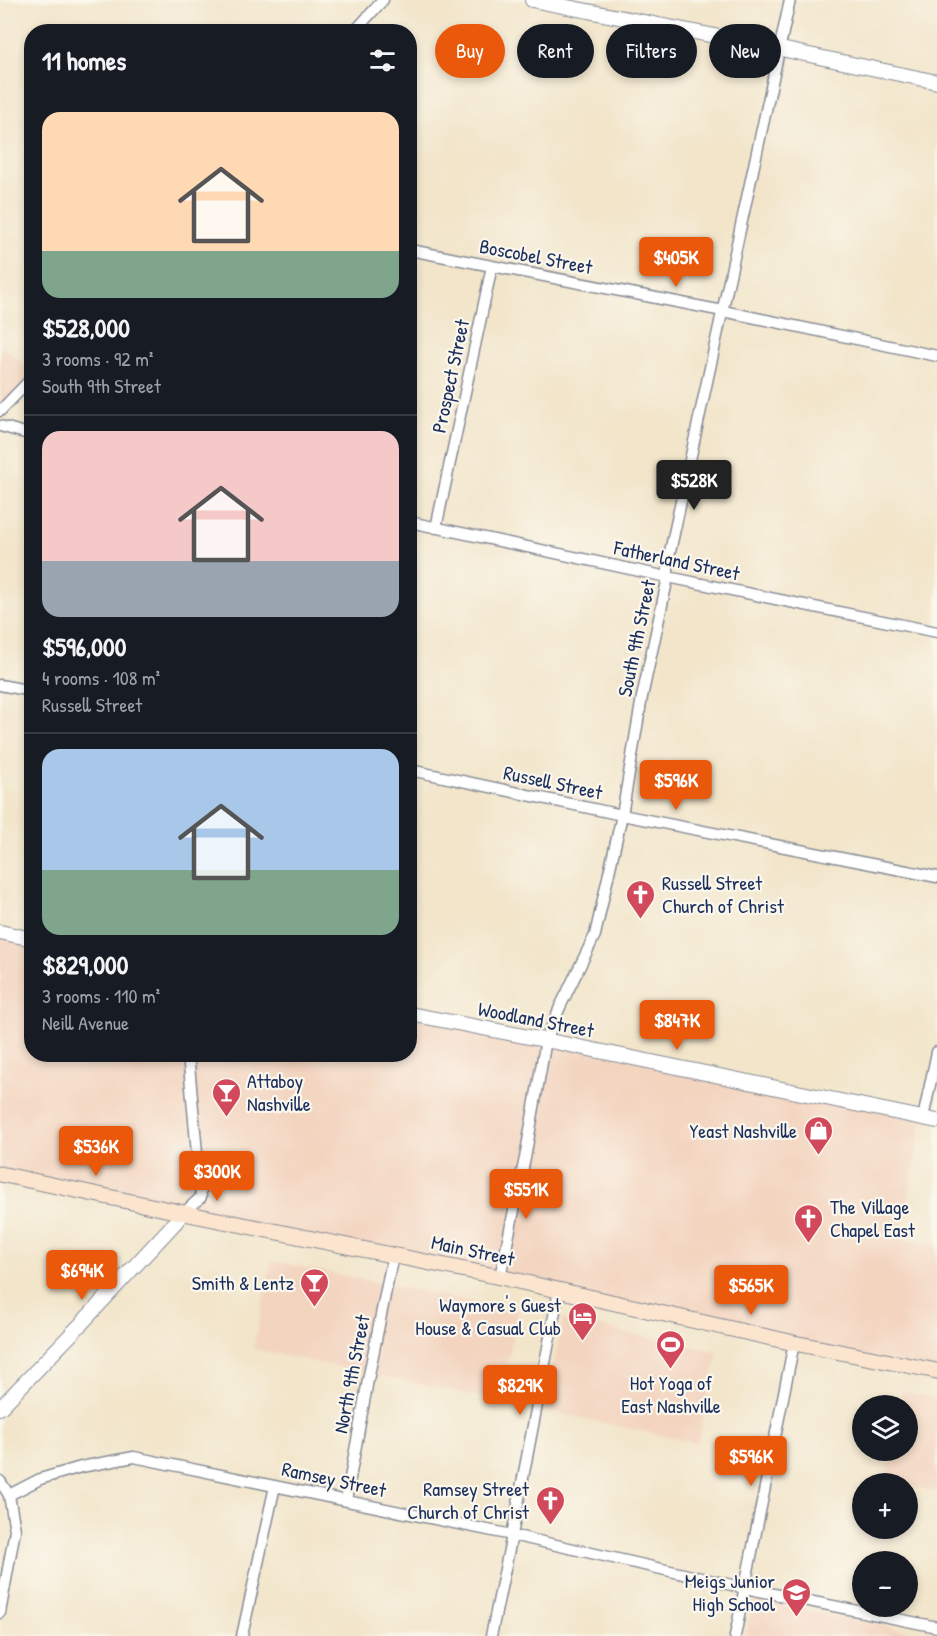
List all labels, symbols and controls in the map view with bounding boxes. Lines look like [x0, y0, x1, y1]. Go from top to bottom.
chip: Buy [435, 24, 505, 78]
chip: Rent [517, 24, 594, 78]
chip: Filters [606, 24, 697, 78]
chip: New [709, 24, 781, 78]
text: 11 homes [42, 43, 126, 78]
icon: filters [366, 44, 399, 77]
icon: home [167, 151, 275, 259]
street label: Boscobel Street [477, 232, 596, 280]
pin: $405K [634, 237, 718, 288]
text: $405K [653, 243, 699, 270]
text: $528,000 [42, 310, 130, 345]
street label: Prospect Street [425, 316, 475, 435]
text: 3 rooms · 92 m² [42, 345, 153, 372]
text: South 9th Street [42, 372, 161, 399]
pin: $528K [652, 460, 736, 511]
text: $528K [670, 466, 718, 493]
icon: home [167, 470, 275, 578]
street label: Fatherland Street [611, 533, 743, 587]
street label: South 9th Street [610, 576, 662, 699]
text: $596,000 [42, 629, 126, 664]
text: 4 rooms · 108 m² [42, 664, 160, 691]
text: Russell Street [42, 691, 142, 718]
street label: Russell Street [501, 758, 606, 806]
pin: $596K [634, 760, 718, 811]
text: $596K [654, 766, 698, 793]
icon: home [167, 788, 275, 896]
place label: Russell Street Church of Christ [662, 869, 785, 919]
church icon: Russell Street Church of Christ [625, 878, 657, 920]
text: $829,000 [42, 947, 128, 982]
text: 3 rooms · 110 m² [42, 982, 160, 1009]
street label: Woodland Street [476, 995, 597, 1044]
pin: $847K [635, 1000, 719, 1051]
text: $847K [654, 1006, 700, 1033]
text: Neill Avenue [42, 1009, 129, 1036]
place label: Attaboy Nashville [247, 1067, 311, 1117]
bar icon: Attaboy Nashville [210, 1076, 242, 1118]
shop icon: Yeast Nashville [802, 1114, 834, 1156]
place label: Yeast Nashville [690, 1117, 797, 1144]
pin: $536K [54, 1126, 138, 1177]
text: $536K [73, 1132, 119, 1159]
pin: $300K [175, 1151, 259, 1202]
text: $300K [193, 1157, 241, 1184]
pin: $551K [484, 1169, 568, 1220]
text: $551K [504, 1175, 548, 1202]
place label: The Village Chapel East [830, 1193, 916, 1243]
church icon: The Village Chapel East [793, 1202, 825, 1244]
street label: Main Street [429, 1228, 518, 1272]
pin: $694K [40, 1250, 124, 1301]
text: $694K [60, 1256, 104, 1283]
pin: $565K [709, 1265, 793, 1316]
bar icon: Smith & Lentz [299, 1266, 331, 1308]
place label: Smith & Lentz [192, 1269, 294, 1296]
text: $565K [728, 1271, 774, 1298]
place label: Waymore's Guest House & Casual Club [415, 1291, 562, 1341]
hotel icon: Waymore's Guest House & Casual Club [566, 1300, 598, 1342]
street label: North 9th Street [326, 1311, 376, 1436]
sports icon: Hot Yoga of East Nashville [655, 1328, 687, 1370]
pin: $829K [478, 1365, 562, 1416]
place label: Hot Yoga of East Nashville [621, 1369, 721, 1419]
text: $829K [497, 1371, 543, 1398]
map controls [852, 1395, 918, 1617]
button: layers [852, 1395, 918, 1461]
pin: $596K [709, 1436, 793, 1487]
text: $596K [729, 1442, 773, 1469]
street label: Ramsey Street [279, 1455, 390, 1503]
button: + [852, 1473, 918, 1539]
place label: Ramsey Street Church of Christ [407, 1475, 530, 1525]
church icon: Ramsey Street Church of Christ [534, 1484, 566, 1526]
button: − [852, 1551, 918, 1617]
place label: Meigs Junior High School [685, 1567, 776, 1617]
school or university icon: Meigs Junior High School [780, 1576, 812, 1618]

